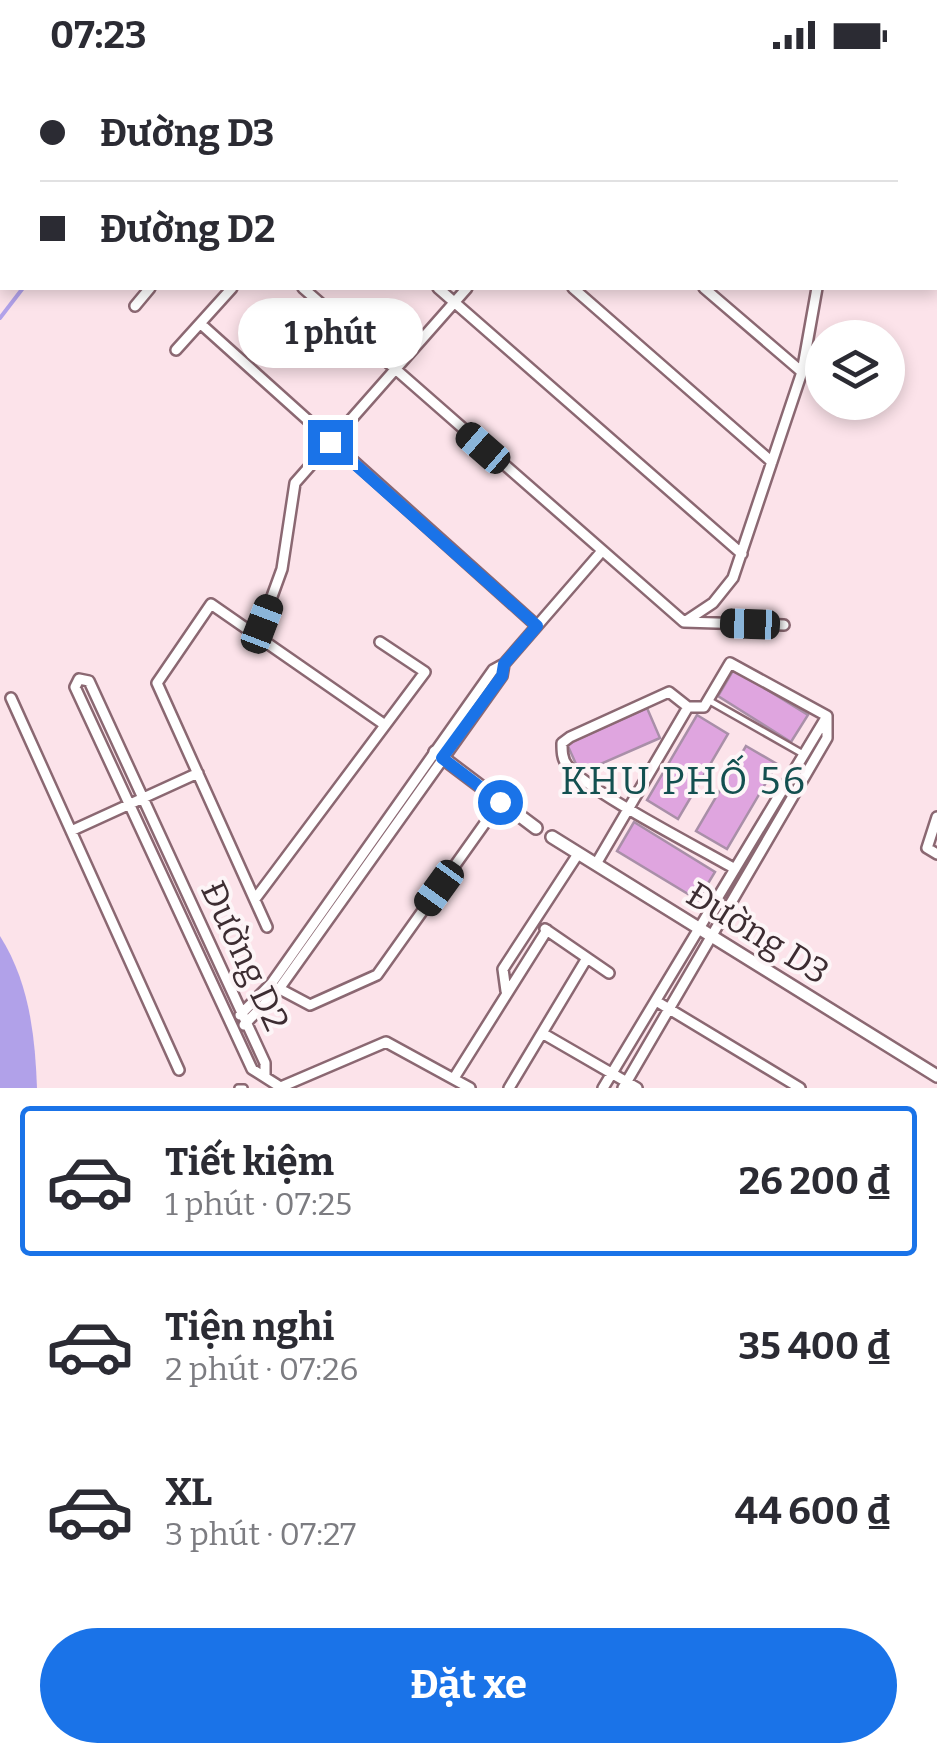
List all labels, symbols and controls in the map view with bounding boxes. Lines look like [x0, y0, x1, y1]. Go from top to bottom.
text: 07:23 [50, 12, 147, 58]
text: Đường D3 [100, 110, 274, 156]
text: Đường D2 [100, 206, 275, 252]
callout: 1 phút [238, 297, 422, 367]
text: 1 phút [284, 314, 377, 352]
map controls [805, 320, 905, 420]
button: layers [805, 320, 905, 420]
car [451, 417, 515, 479]
route end [308, 420, 353, 465]
car [237, 591, 287, 657]
car [719, 608, 781, 640]
district label: KHU PHỐ 56 [560, 754, 808, 804]
route start [478, 780, 523, 825]
car [409, 855, 469, 921]
street label: Đường D3 [679, 873, 837, 993]
street label: Đường D2 [192, 875, 298, 1037]
icon: car [45, 1136, 135, 1226]
text: Tiết kiệm [165, 1139, 334, 1185]
text: 26 200 ₫ [739, 1158, 892, 1204]
text: 1 phút · 07:25 [165, 1185, 352, 1223]
icon: car [45, 1301, 135, 1391]
text: Tiện nghi [165, 1304, 334, 1350]
text: 35 400 ₫ [738, 1323, 892, 1369]
text: 2 phút · 07:26 [165, 1350, 358, 1388]
icon: car [45, 1466, 135, 1556]
text: XL [165, 1469, 212, 1515]
text: 44 600 ₫ [735, 1488, 892, 1534]
text: 3 phút · 07:27 [165, 1515, 356, 1553]
button: Đặt xe [40, 1628, 897, 1743]

